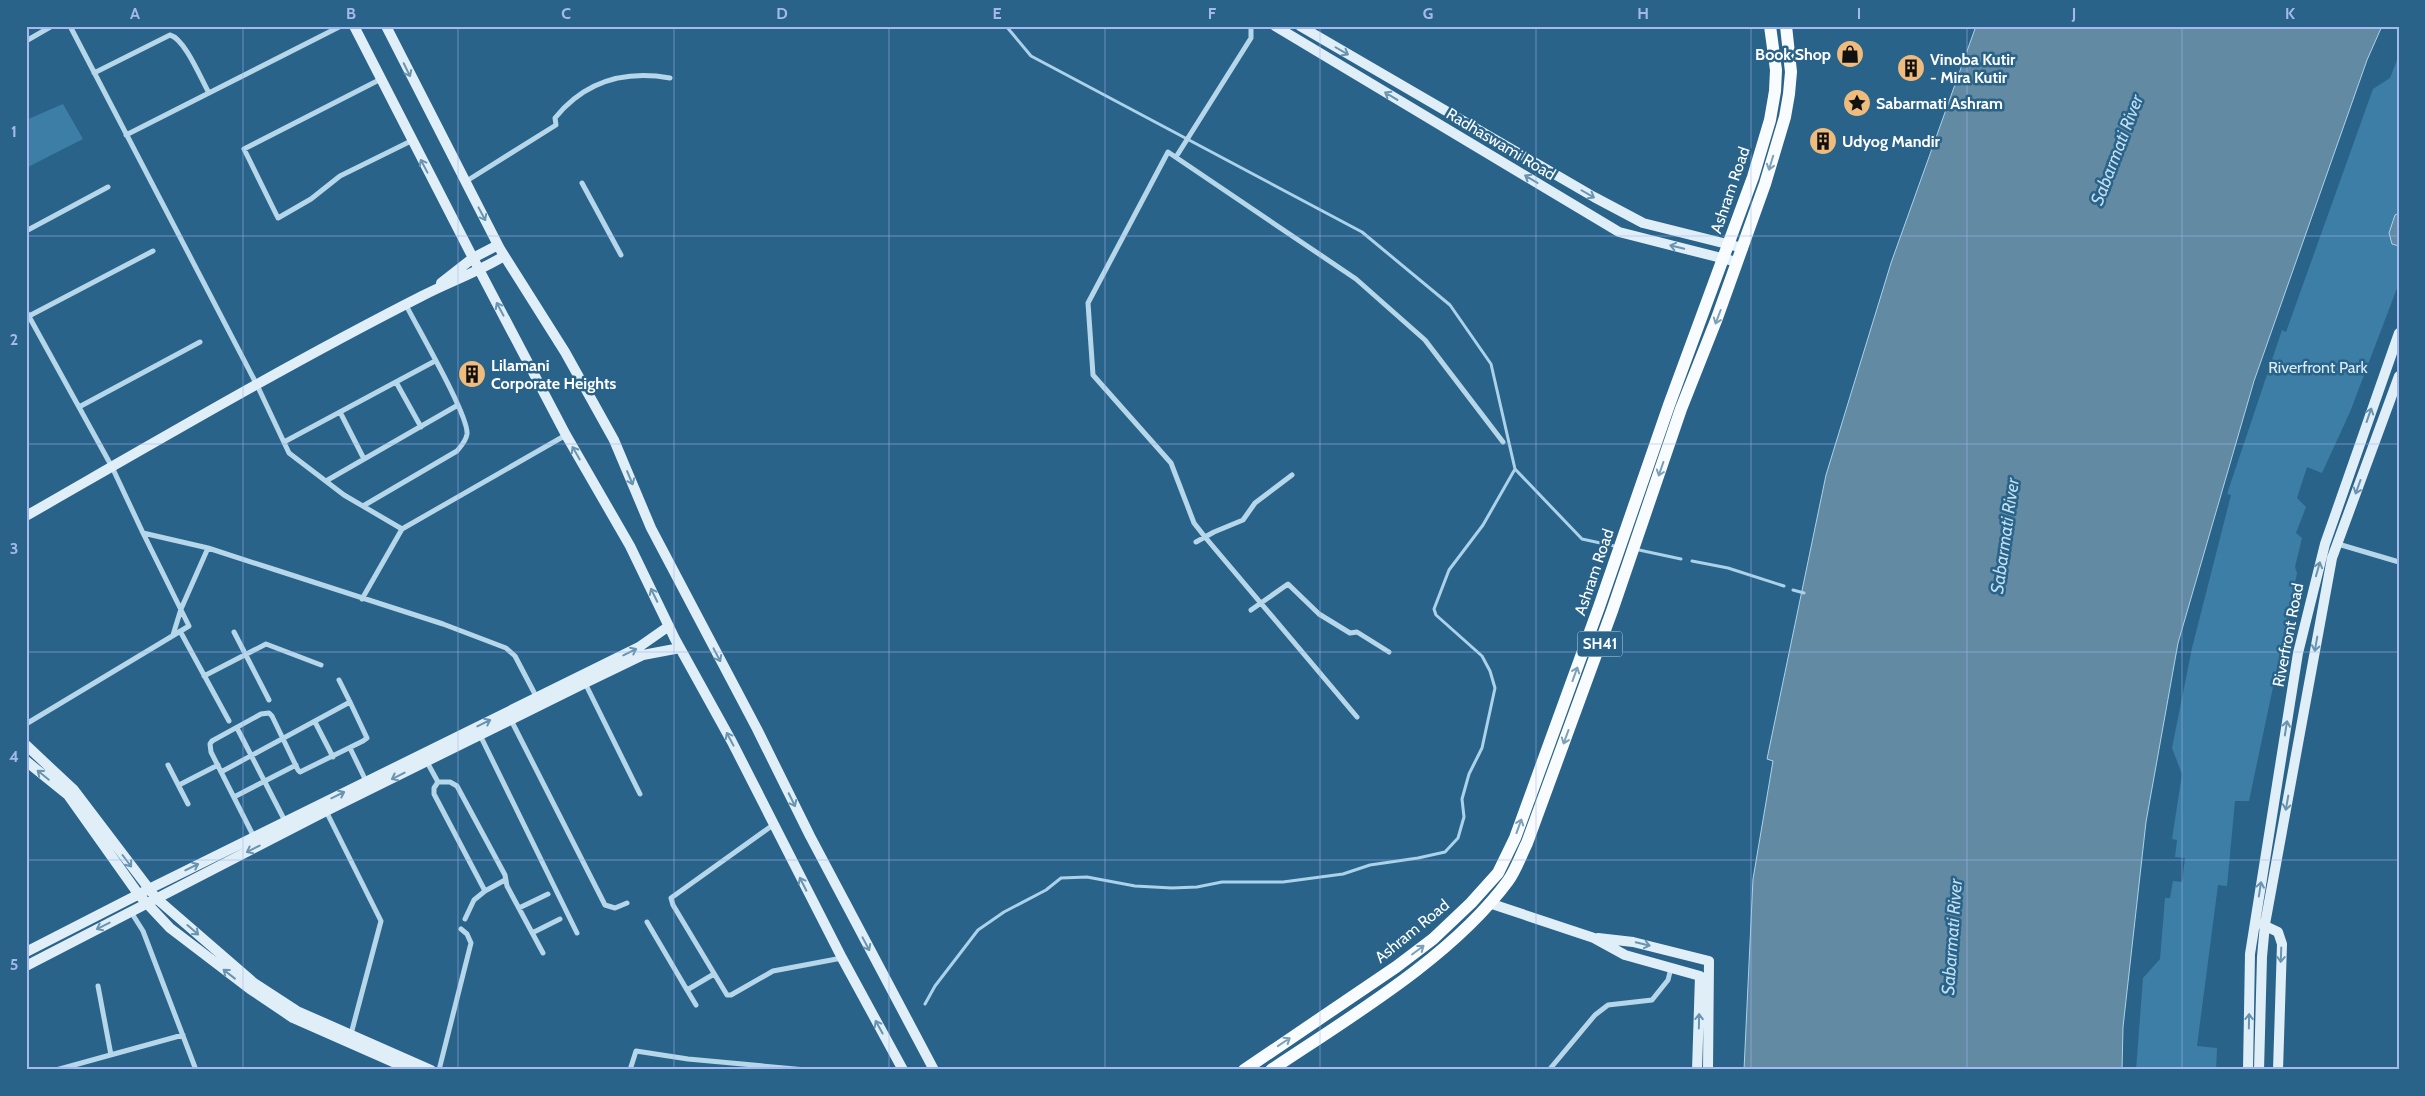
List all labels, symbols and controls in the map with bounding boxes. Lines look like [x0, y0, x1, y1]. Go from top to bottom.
text: A [130, 4, 140, 23]
text: B [346, 4, 356, 23]
text: C [561, 4, 571, 23]
text: D [776, 4, 788, 23]
text: E [992, 4, 1002, 23]
text: F [1208, 4, 1217, 23]
text: G [1423, 4, 1433, 23]
text: H [1637, 4, 1649, 23]
text: I [1857, 4, 1861, 23]
text: J [2071, 4, 2076, 23]
text: K [2285, 4, 2295, 23]
shop icon: Book Shop [1835, 39, 1865, 69]
place label: Book Shop [1755, 45, 1831, 64]
one-way arrow [1334, 46, 1348, 56]
place label: Vinoba Kutir - Mira Kutir [1930, 50, 2016, 87]
building icon: Vinoba Kutir - Mira Kutir [1896, 53, 1926, 83]
one-way arrow [403, 62, 412, 77]
place icon: Sabarmati Ashram [1842, 88, 1872, 118]
one-way arrow [1385, 90, 1399, 100]
water label: Sabarmati River [2086, 90, 2149, 208]
place label: Sabarmati Ashram [1876, 94, 2003, 113]
street label: Radhaswami Road [1443, 104, 1559, 184]
text: 1 [11, 122, 17, 141]
building icon: Udyog Mandir [1808, 126, 1838, 156]
place label: Udyog Mandir [1842, 132, 1941, 151]
street label: Ashram Road [1706, 144, 1754, 236]
one-way arrow [1766, 155, 1776, 171]
one-way arrow [419, 158, 429, 173]
one-way arrow [1524, 173, 1538, 183]
one-way arrow [1581, 189, 1596, 199]
one-way arrow [477, 207, 487, 222]
one-way arrow [1669, 241, 1685, 251]
one-way arrow [495, 302, 504, 317]
one-way arrow [1713, 308, 1722, 324]
text: 2 [10, 330, 18, 349]
place label: Lilamani Corporate Heights [491, 356, 616, 393]
park label: Riverfront Park [2268, 358, 2369, 377]
building icon: Lilamani Corporate Heights [457, 359, 487, 389]
one-way arrow [2365, 408, 2374, 423]
one-way arrow [571, 446, 581, 460]
one-way arrow [1656, 460, 1665, 476]
one-way arrow [625, 470, 635, 485]
water label: Sabarmati River [1986, 475, 2024, 595]
one-way arrow [2353, 479, 2362, 494]
street label: Ashram Road [1570, 526, 1618, 618]
text: 3 [10, 539, 18, 558]
one-way arrow [2313, 561, 2323, 577]
street label: Riverfront Road [2269, 581, 2307, 689]
one-way arrow [649, 588, 659, 603]
road number: SH41 [1578, 632, 1622, 656]
one-way arrow [2311, 635, 2321, 651]
one-way arrow [622, 646, 637, 656]
one-way arrow [712, 648, 722, 663]
one-way arrow [1571, 667, 1580, 682]
one-way arrow [476, 718, 491, 727]
one-way arrow [2282, 721, 2292, 737]
one-way arrow [1561, 729, 1570, 745]
one-way arrow [725, 731, 735, 746]
text: 4 [9, 747, 19, 766]
one-way arrow [37, 770, 50, 781]
one-way arrow [390, 771, 405, 781]
one-way arrow [330, 790, 345, 799]
one-way arrow [787, 792, 797, 807]
one-way arrow [2282, 795, 2292, 811]
one-way arrow [1515, 819, 1524, 835]
one-way arrow [245, 844, 260, 854]
one-way arrow [122, 854, 132, 868]
one-way arrow [185, 862, 200, 872]
one-way arrow [798, 876, 808, 891]
water label: Sabarmati River [1937, 877, 1967, 996]
one-way arrow [2256, 881, 2266, 897]
street label: Ashram Road [1371, 895, 1453, 967]
one-way arrow [96, 922, 111, 931]
one-way arrow [186, 924, 199, 935]
one-way arrow [862, 936, 872, 951]
one-way arrow [1634, 940, 1650, 949]
one-way arrow [1411, 945, 1425, 955]
one-way arrow [2277, 946, 2286, 962]
text: 5 [10, 955, 18, 974]
one-way arrow [223, 968, 236, 979]
one-way arrow [1694, 1013, 1703, 1029]
one-way arrow [2244, 1013, 2254, 1030]
one-way arrow [874, 1020, 884, 1035]
one-way arrow [1277, 1037, 1291, 1047]

